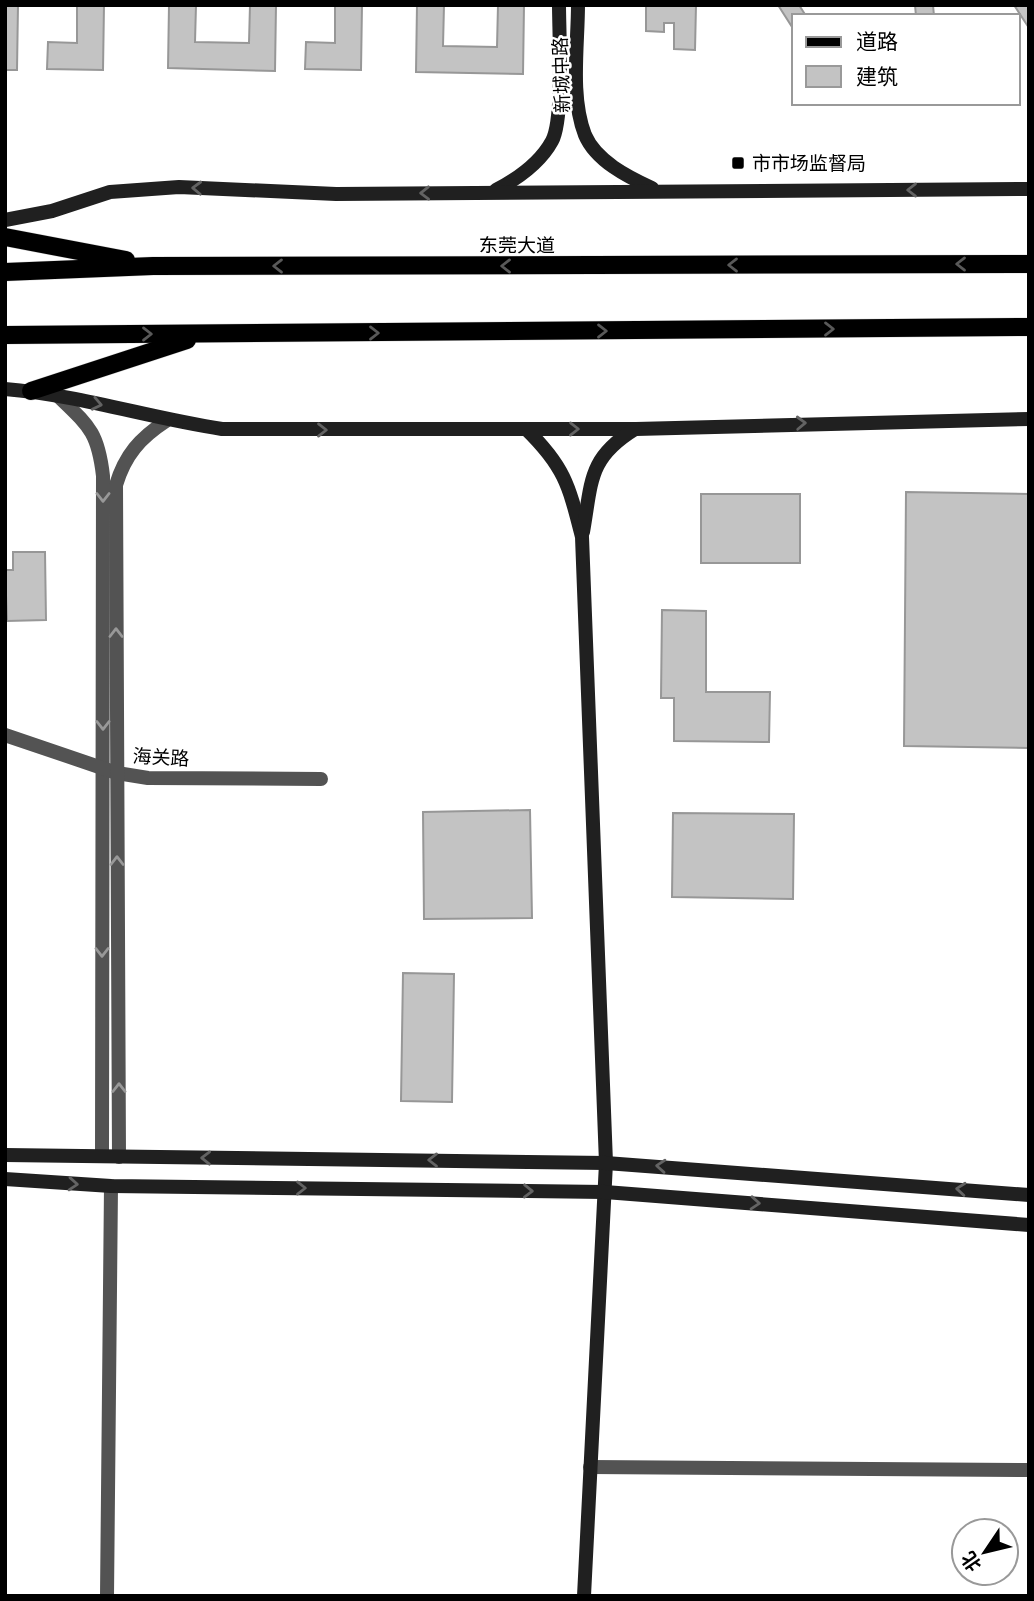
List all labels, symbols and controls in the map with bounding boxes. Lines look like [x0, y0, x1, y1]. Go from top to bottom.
legend [792, 14, 1020, 105]
text: 道路 [856, 29, 898, 54]
street label: 新城中路 [549, 37, 573, 113]
text: 建筑 [856, 64, 898, 89]
place label: 市市场监督局 [752, 152, 866, 174]
marker: 市市场监督局 [730, 155, 746, 171]
one-way arrow [192, 180, 203, 195]
one-way arrow [906, 182, 917, 197]
one-way arrow [419, 185, 429, 201]
street label: 东莞大道 [479, 234, 555, 256]
one-way arrow [955, 256, 965, 272]
one-way arrow [727, 257, 738, 273]
one-way arrow [272, 258, 283, 274]
one-way arrow [500, 258, 510, 274]
one-way arrow [825, 321, 835, 337]
one-way arrow [597, 323, 608, 339]
one-way arrow [370, 325, 380, 341]
one-way arrow [142, 326, 153, 342]
one-way arrow [91, 396, 103, 411]
one-way arrow [796, 416, 807, 431]
one-way arrow [569, 421, 579, 437]
one-way arrow [317, 422, 327, 438]
one-way arrow [95, 493, 111, 503]
one-way arrow [108, 628, 124, 638]
one-way arrow [95, 720, 111, 731]
street label: 海关路 [132, 745, 190, 769]
one-way arrow [109, 855, 125, 866]
one-way arrow [94, 948, 110, 958]
one-way arrow [111, 1083, 126, 1094]
one-way arrow [200, 1150, 211, 1166]
one-way arrow [428, 1152, 438, 1168]
one-way arrow [655, 1159, 666, 1174]
one-way arrow [68, 1176, 79, 1191]
one-way arrow [295, 1181, 306, 1196]
one-way arrow [955, 1182, 966, 1197]
one-way arrow [523, 1183, 534, 1198]
one-way arrow [750, 1195, 761, 1210]
north arrow [950, 1517, 1020, 1587]
text: 北 [957, 1548, 986, 1576]

